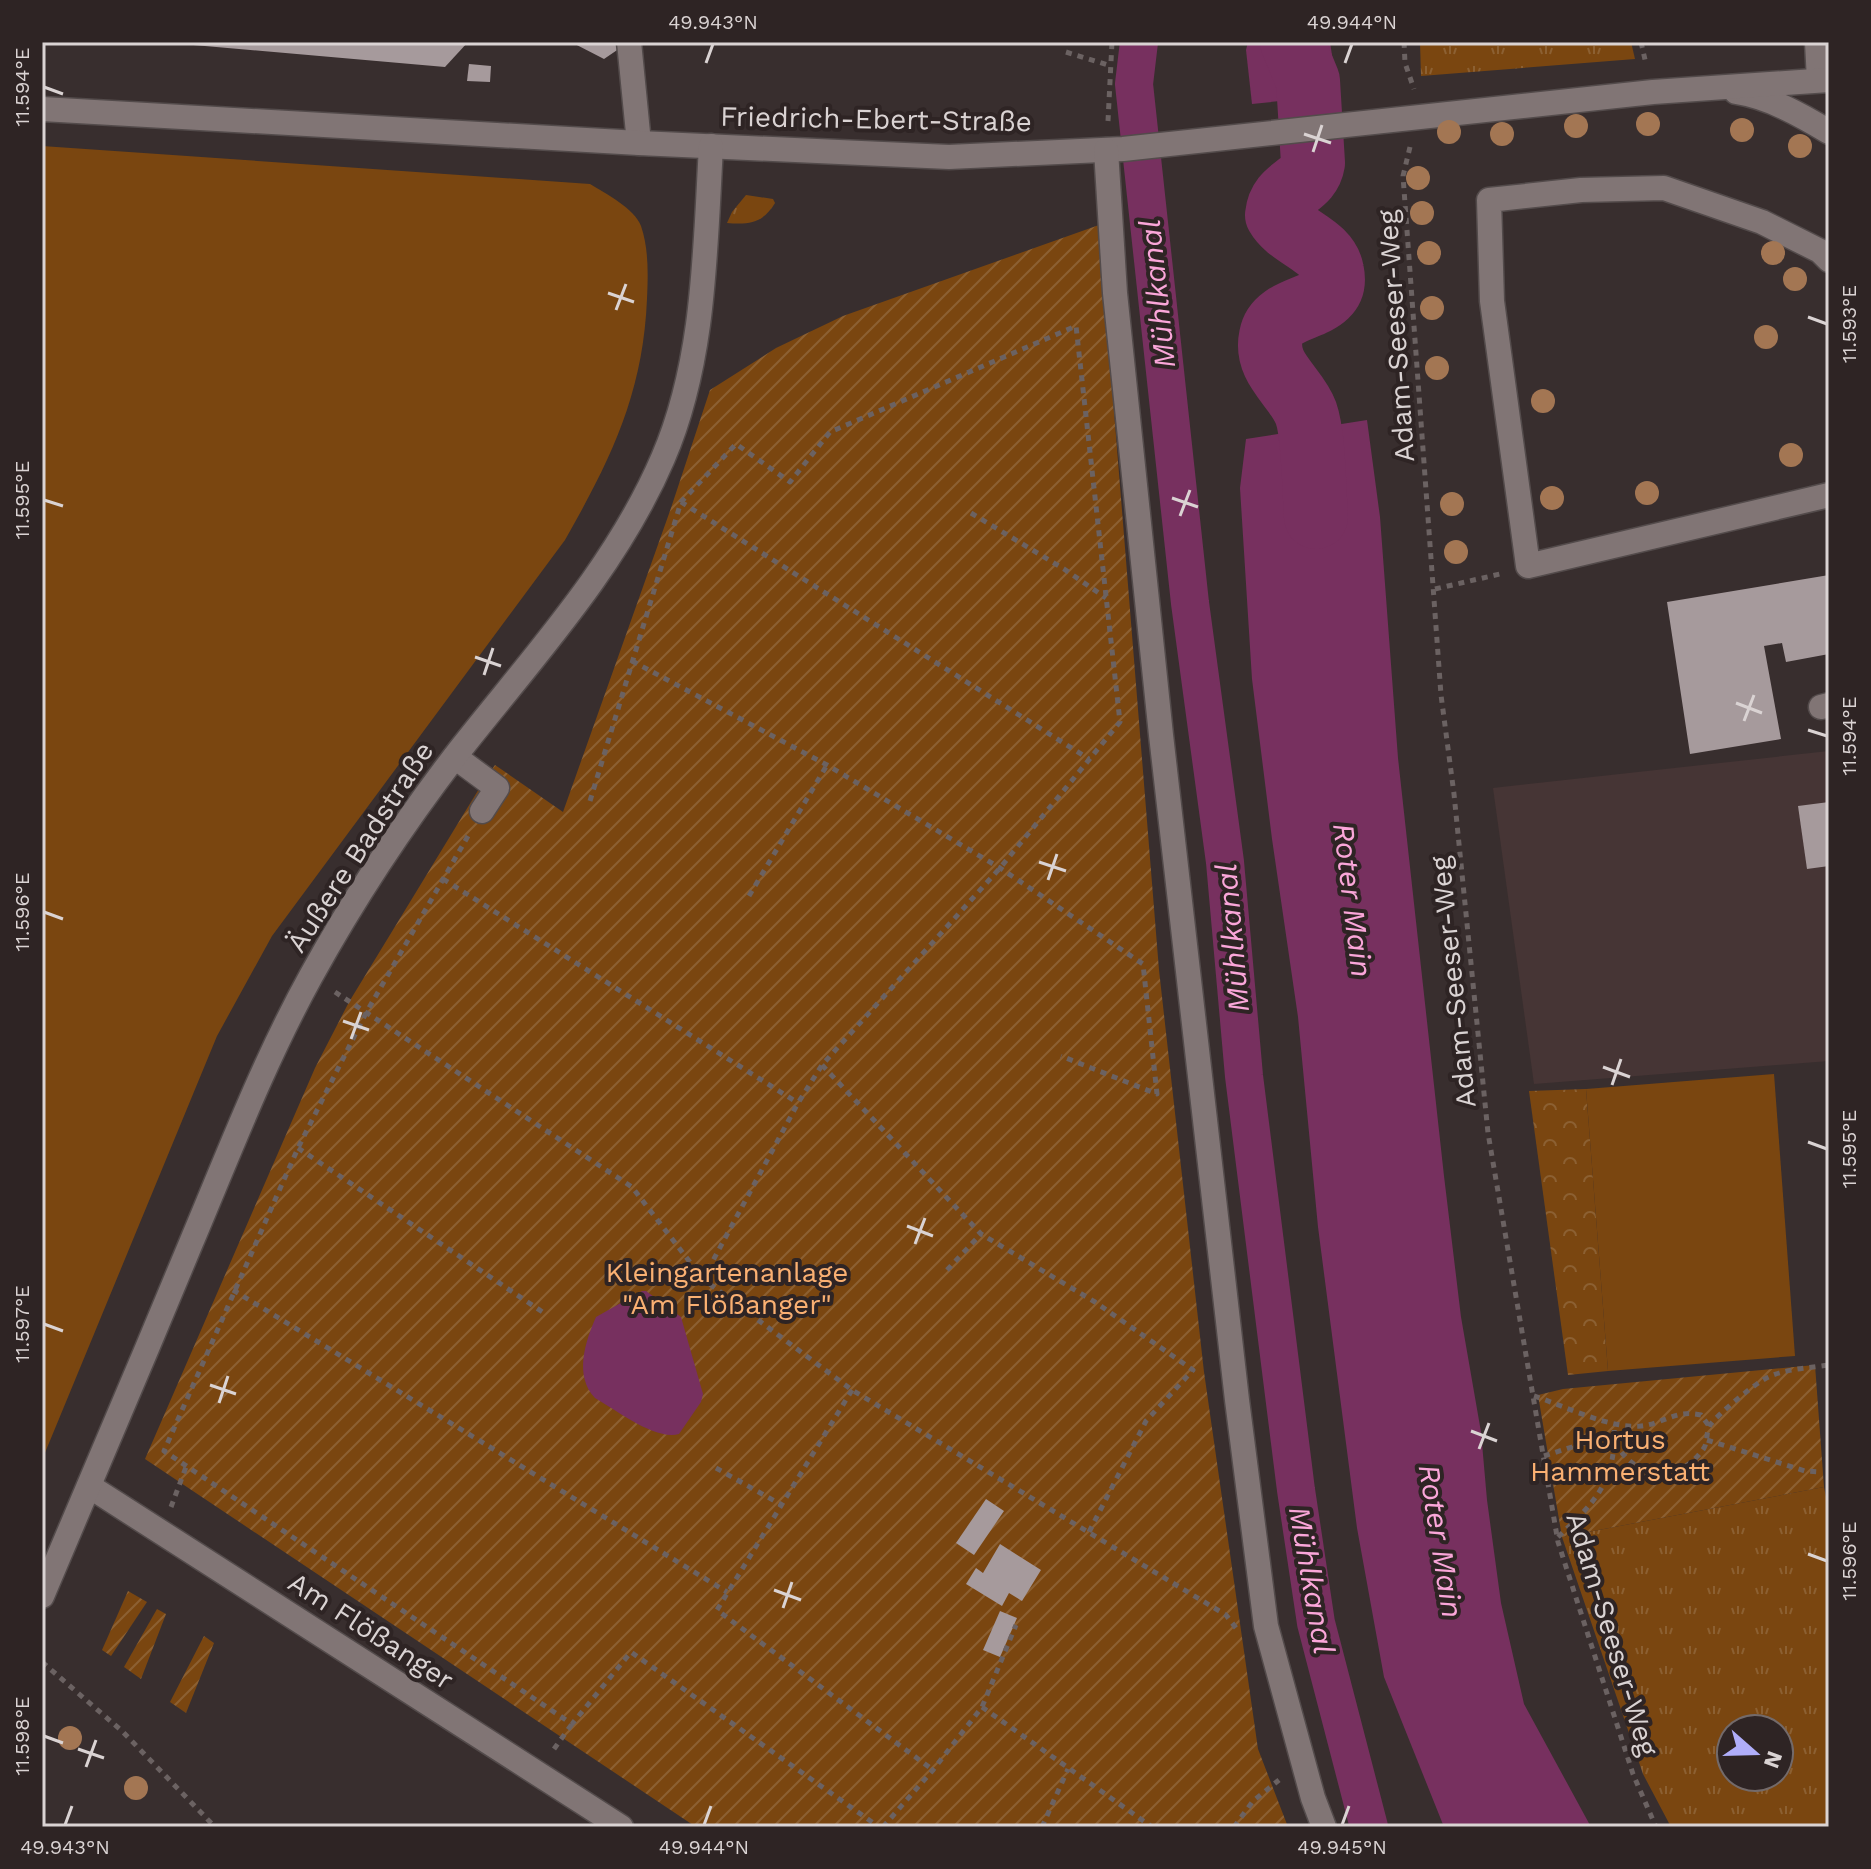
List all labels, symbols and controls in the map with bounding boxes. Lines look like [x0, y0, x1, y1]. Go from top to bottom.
text: 49.943°N [668, 10, 758, 34]
text: 49.944°N [1307, 10, 1397, 34]
text: 11.594°E [10, 47, 34, 127]
street label: Friedrich-Ebert-Straße [720, 100, 1032, 138]
street label: Adam-Seeser-Weg [1371, 209, 1421, 463]
water label: Mühlkanal [1132, 218, 1182, 370]
text: 11.593°E [1837, 285, 1861, 363]
text: 11.595°E [10, 461, 34, 539]
text: 11.594°E [1837, 696, 1861, 776]
street label: Äußere Badstraße [280, 736, 440, 958]
water label: Roter Main [1326, 821, 1380, 979]
street label: Adam-Seeser-Weg [1423, 854, 1483, 1109]
water label: Mühlkanal [1208, 862, 1256, 1014]
text: 11.596°E [10, 872, 34, 952]
text: 11.595°E [1837, 1110, 1861, 1188]
park label: Kleingartenanlage "Am Flößanger" [605, 1256, 849, 1321]
text: 11.597°E [10, 1285, 34, 1363]
park label: Hortus Hammerstatt [1530, 1423, 1710, 1488]
water label: Roter Main [1412, 1462, 1470, 1620]
water label: Mühlkanal [1282, 1503, 1342, 1657]
street label: Adam-Seeser-Weg [1559, 1508, 1665, 1760]
text: 11.596°E [1837, 1521, 1861, 1601]
street label: Am Flößanger [282, 1565, 460, 1697]
text: 11.598°E [10, 1696, 34, 1776]
north arrow [1715, 1713, 1795, 1793]
text: N [1759, 1748, 1788, 1772]
text: 49.943°N [20, 1835, 110, 1859]
text: 49.944°N [659, 1835, 749, 1859]
text: 49.945°N [1297, 1835, 1387, 1859]

